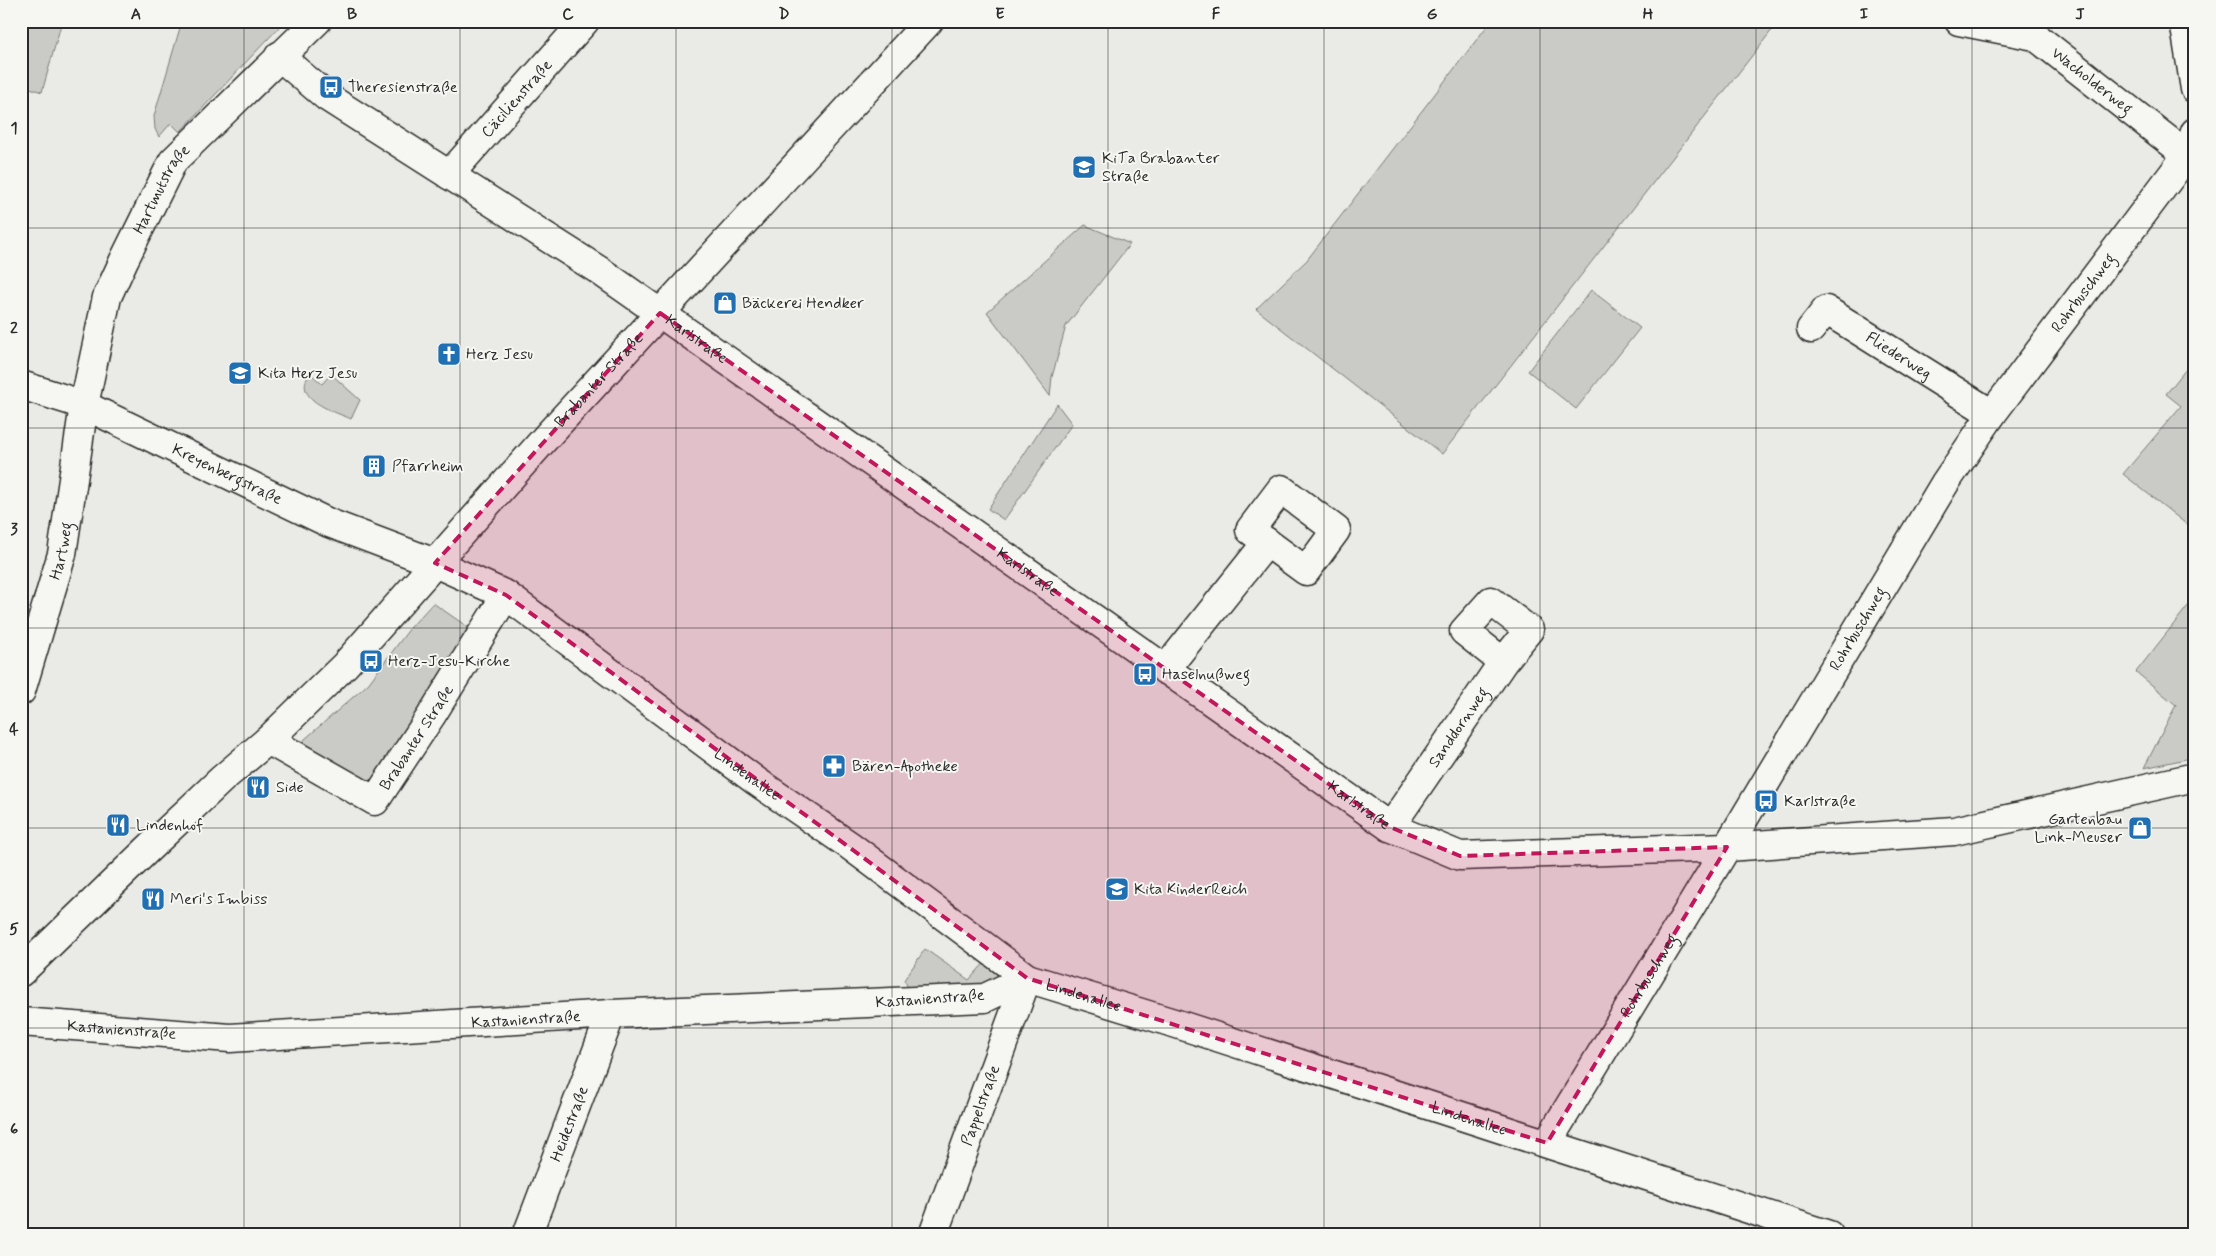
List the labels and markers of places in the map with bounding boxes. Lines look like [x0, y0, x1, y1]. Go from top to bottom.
bus stop icon: Theresienstraße [318, 74, 344, 100]
place label: Theresienstraße [348, 77, 458, 98]
place label: KiTa Brabanter Straße [1102, 148, 1220, 187]
school or university icon: KiTa Brabanter Straße [1071, 154, 1097, 180]
shop icon: Bäckerei Hendker [712, 290, 738, 316]
place label: Bäckerei Hendker [742, 293, 864, 314]
church icon: Herz Jesu [436, 341, 462, 367]
place label: Herz Jesu [466, 344, 533, 365]
school or university icon: Kita Herz Jesu [227, 360, 253, 386]
place label: Kita Herz Jesu [258, 363, 357, 384]
building icon: Pfarrheim [361, 453, 387, 479]
place label: Pfarrheim [392, 456, 463, 477]
bus stop icon: Herz-Jesu-Kirche [358, 648, 384, 674]
place label: Herz-Jesu-Kirche [388, 651, 510, 672]
bus stop icon: Haselnußweg [1132, 661, 1158, 687]
place label: Haselnußweg [1162, 664, 1250, 686]
pharmacy icon: Bären-Apotheke [821, 753, 847, 779]
place label: Bären-Apotheke [852, 756, 958, 778]
restaurant icon: Side [245, 774, 271, 800]
place label: Side [276, 777, 304, 798]
bus stop icon: Karlstraße [1753, 788, 1779, 814]
place label: Karlstraße [1784, 791, 1856, 812]
place label: Gartenbau Link-Meuser [2034, 809, 2123, 848]
restaurant icon: Lindenhof [105, 812, 131, 838]
place label: Lindenhof [136, 815, 203, 836]
shop icon: Gartenbau Link-Meuser [2127, 815, 2153, 841]
school or university icon: Kita KinderReich [1104, 876, 1130, 902]
place label: Kita KinderReich [1134, 879, 1247, 900]
restaurant icon: Meri's Imbiss [140, 886, 166, 912]
place label: Meri's Imbiss [170, 889, 267, 910]

